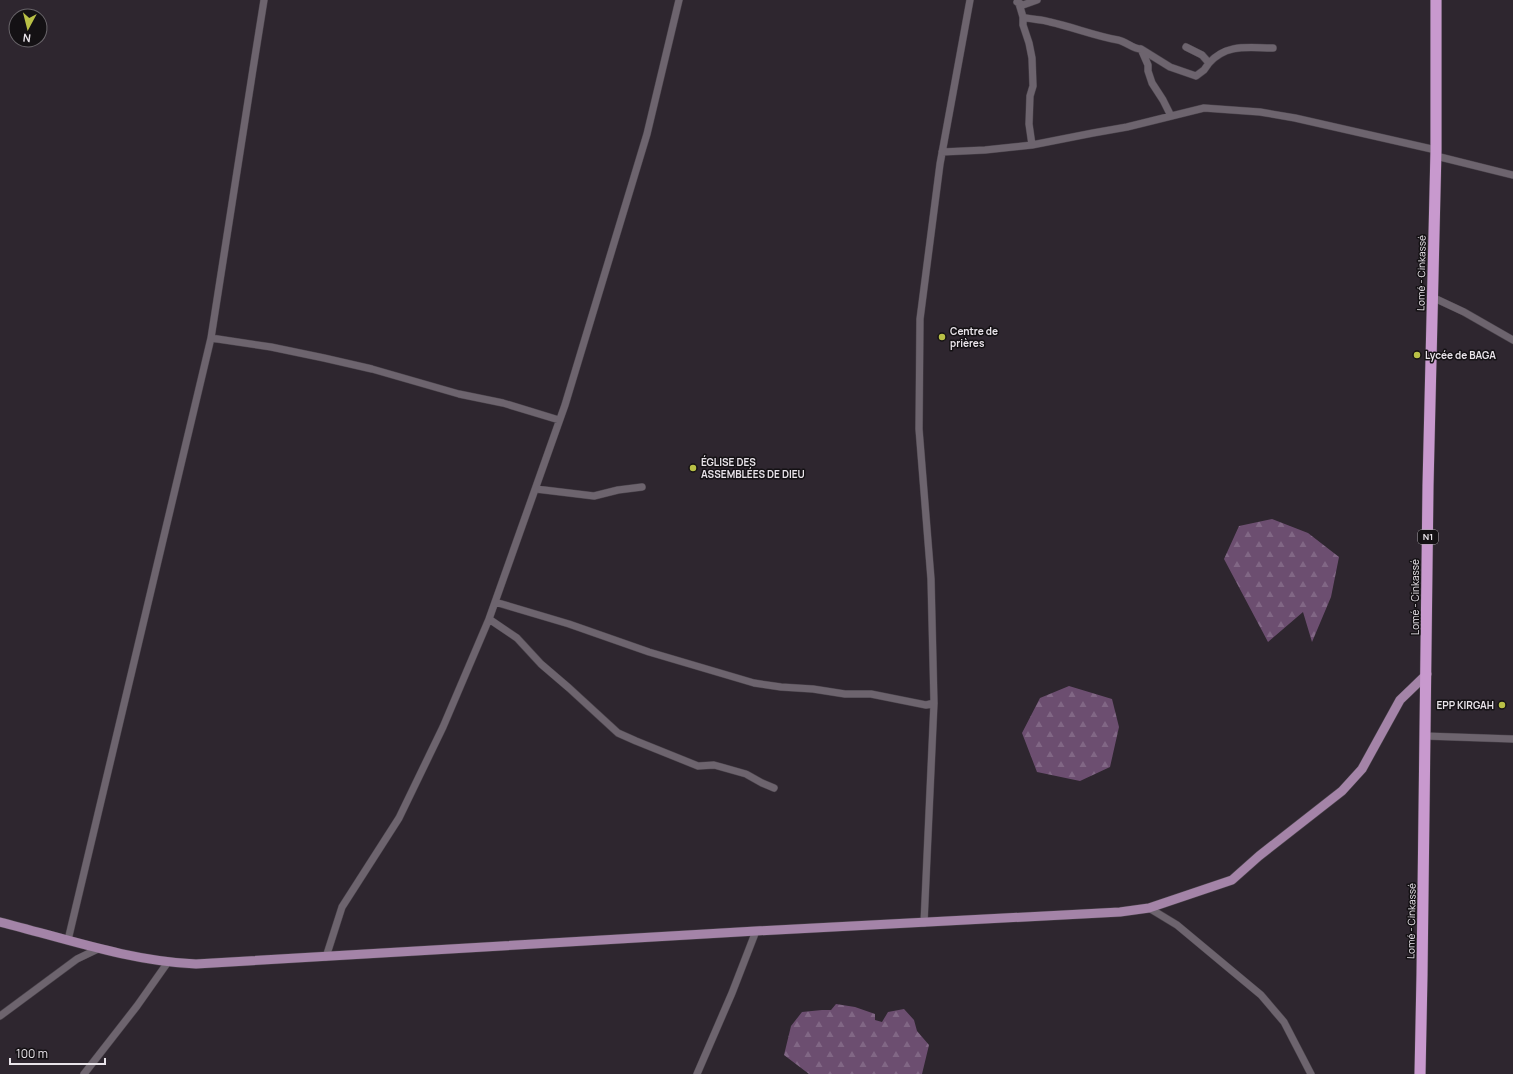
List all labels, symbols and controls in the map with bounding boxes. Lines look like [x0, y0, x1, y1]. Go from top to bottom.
north arrow [8, 8, 48, 48]
text: N [22, 30, 32, 46]
street label: Lomé - Cinkassé [1413, 235, 1429, 311]
place label: Centre de prières [950, 324, 998, 350]
marker: Centre de prières [937, 332, 947, 342]
place label: Lycée de BAGA [1425, 348, 1496, 362]
marker: Lycée de BAGA [1412, 350, 1422, 360]
place label: ÉGLISE DES ASSEMBLÉES DE DIEU [701, 455, 805, 481]
marker: ÉGLISE DES ASSEMBLÉES DE DIEU [688, 463, 698, 473]
road number: N1 [1418, 530, 1438, 544]
street label: Lomé - Cinkassé [1408, 559, 1422, 635]
place label: EPP KIRGAH [1436, 698, 1494, 712]
marker: EPP KIRGAH [1497, 700, 1507, 710]
street label: Lomé - Cinkassé [1403, 883, 1419, 959]
scale bar [10, 1040, 105, 1066]
text: 100 m [16, 1045, 48, 1062]

